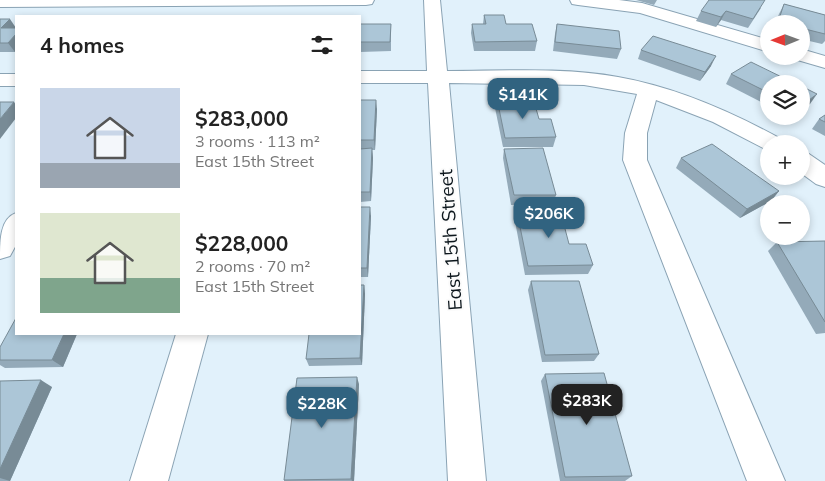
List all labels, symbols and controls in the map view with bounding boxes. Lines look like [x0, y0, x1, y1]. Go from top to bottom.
north arrow [760, 15, 810, 65]
map controls [760, 15, 810, 245]
icon: filters [308, 31, 336, 59]
text: 4 homes [40, 32, 124, 58]
button: layers [760, 75, 810, 125]
pin: $141K [488, 78, 558, 120]
text: $141K [498, 84, 548, 104]
text: $283,000 [195, 105, 288, 131]
icon: home [80, 108, 140, 168]
text: 3 rooms · 113 m² [195, 131, 320, 151]
button: + [760, 135, 810, 185]
text: East 15th Street [195, 151, 314, 171]
street label: East 15th Street [433, 168, 467, 311]
button: − [760, 195, 810, 245]
pin: $206K [514, 196, 584, 239]
text: $206K [524, 203, 574, 223]
text: $228,000 [195, 230, 288, 256]
icon: home [80, 233, 140, 293]
text: 2 rooms · 70 m² [195, 256, 310, 276]
text: East 15th Street [195, 276, 314, 296]
pin: $283K [552, 384, 622, 426]
pin: $228K [287, 386, 357, 429]
text: $283K [562, 390, 612, 410]
text: $228K [297, 393, 347, 413]

